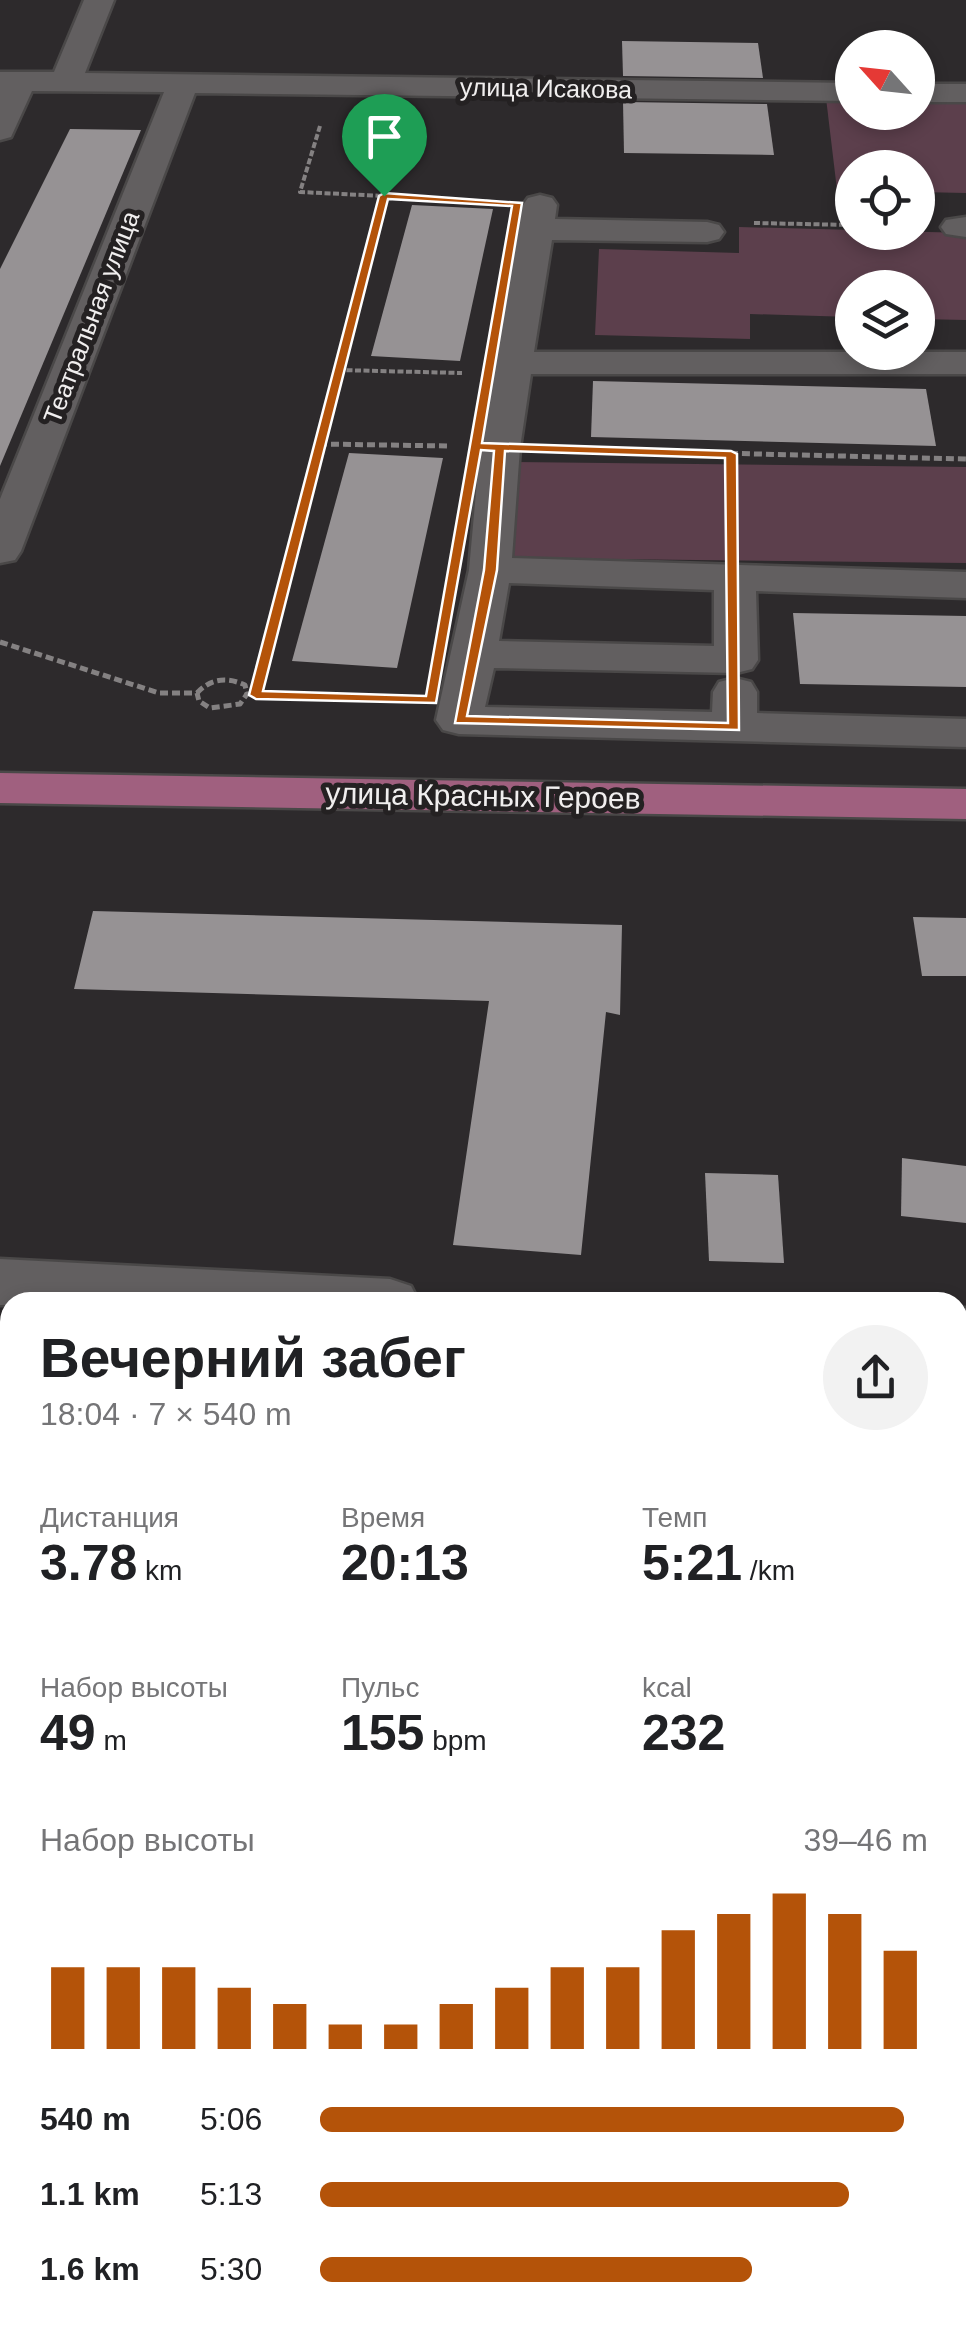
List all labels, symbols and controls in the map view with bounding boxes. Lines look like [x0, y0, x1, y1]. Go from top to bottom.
north arrow [835, 30, 935, 130]
map controls [835, 30, 935, 370]
street label: улица Исакова [460, 73, 632, 104]
pin [342, 94, 427, 197]
icon: arrive [357, 109, 412, 164]
button: locate [835, 150, 935, 250]
street label: Театральная улица [38, 207, 144, 427]
button: layers [835, 270, 935, 370]
street label: улица Красных Героев [325, 776, 641, 815]
button: share [823, 1325, 928, 1430]
text: Вечерний забег [40, 1327, 466, 1389]
text: 18:04 · 7 × 540 m [40, 1396, 292, 1432]
text: Дистанция [40, 1502, 179, 1533]
text: Время [341, 1502, 425, 1533]
text: Темп [642, 1502, 708, 1533]
text: 3.78 [40, 1535, 137, 1591]
text: 20:13 [341, 1535, 469, 1591]
text: 5:21 [642, 1535, 742, 1591]
text: km [137, 1555, 182, 1586]
text: /km [742, 1555, 795, 1586]
text: Набор высоты [40, 1672, 228, 1703]
text: Пульс [341, 1672, 419, 1703]
text: kcal [642, 1672, 692, 1703]
text: 49 [40, 1705, 96, 1761]
text: 155 [341, 1705, 424, 1761]
text: 232 [642, 1705, 725, 1761]
text: m [96, 1725, 127, 1756]
text: bpm [424, 1725, 487, 1756]
text: Набор высоты [40, 1822, 255, 1858]
text: 39–46 m [803, 1822, 928, 1858]
text: 540 m [40, 2101, 131, 2137]
text: 5:06 [200, 2101, 262, 2137]
text: 1.1 km [40, 2176, 140, 2212]
text: 5:13 [200, 2176, 262, 2212]
text: 1.6 km [40, 2251, 140, 2287]
text: 5:30 [200, 2251, 262, 2287]

